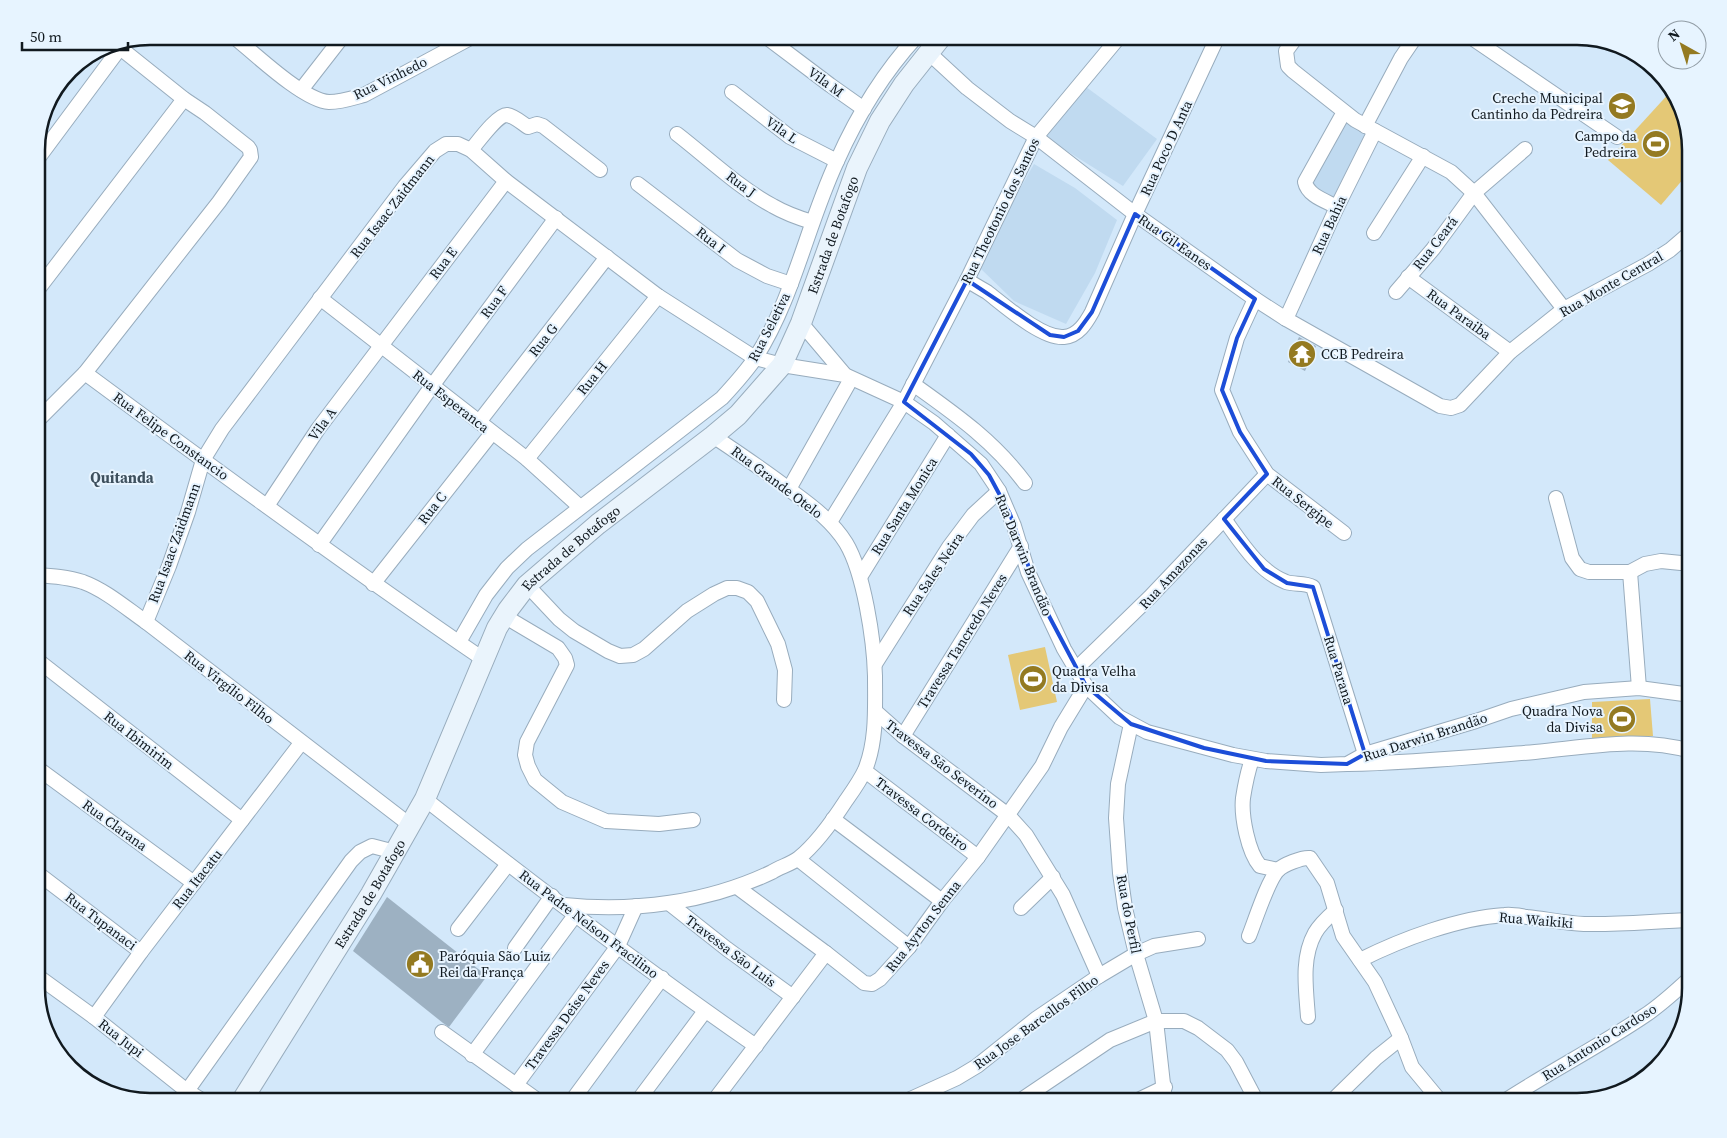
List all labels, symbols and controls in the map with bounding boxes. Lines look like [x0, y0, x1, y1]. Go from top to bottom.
scale bar [22, 20, 129, 52]
north arrow [1657, 20, 1707, 70]
text: N [1664, 24, 1684, 46]
text: 50 m [30, 26, 62, 47]
street label: Rua Vinhedo [350, 51, 431, 105]
street label: Vila M [804, 62, 848, 102]
place label: Creche Municipal Cantinho da Pedreira [1471, 88, 1604, 124]
school or university icon: Creche Municipal Cantinho da Pedreira [1607, 91, 1637, 121]
street label: Rua Poco D Anta [1135, 96, 1197, 199]
street label: Vila L [762, 111, 802, 149]
place label: Campo da Pedreira [1575, 126, 1638, 162]
sports icon: Campo da Pedreira [1641, 129, 1671, 159]
street label: Rua Theotonio dos Santos [956, 134, 1044, 288]
street label: Rua Isaac Zaidmann [345, 150, 439, 262]
street label: Rua J [722, 166, 760, 202]
street label: Estrada de Botafogo [802, 173, 863, 297]
street label: Rua Bahia [1307, 191, 1352, 258]
street label: Rua Gil Eanes [1134, 209, 1216, 275]
street label: Rua Ceará [1408, 211, 1463, 274]
street label: Rua I [692, 222, 730, 258]
street label: Rua E [424, 243, 462, 283]
street label: Rua Monte Central [1555, 246, 1667, 322]
street label: Rua F [475, 282, 513, 322]
street label: Rua Paraiba [1423, 284, 1496, 345]
street label: Rua Seletiva [743, 288, 795, 365]
street label: Rua G [524, 319, 563, 361]
temple icon: CCB Pedreira [1287, 339, 1317, 369]
place label: CCB Pedreira [1321, 344, 1405, 364]
street label: Rua H [572, 357, 612, 399]
street label: Rua Esperanca [408, 365, 494, 438]
street label: Rua Felipe Constancio [109, 387, 233, 485]
street label: Vila A [303, 403, 341, 445]
street label: Rua Grande Otelo [727, 441, 827, 523]
street label: Rua Santa Monica [866, 453, 943, 559]
district label: Quitanda [90, 467, 155, 488]
street label: Rua Sergipe [1268, 471, 1338, 533]
street label: Rua Isaac Zaidmann [143, 480, 205, 606]
street label: Rua C [413, 487, 451, 528]
street label: Rua Darwin Brandão [990, 491, 1058, 619]
street label: Estrada de Botafogo [516, 500, 625, 595]
street label: Rua Sales Neira [898, 528, 969, 620]
street label: Rua Amazonas [1134, 532, 1212, 614]
street label: Travessa Tancredo Neves [912, 570, 1012, 712]
street label: Rua Parana [1319, 633, 1359, 708]
street label: Rua Virgílio Filho [180, 646, 278, 729]
place label: Quadra Velha da Divisa [1052, 661, 1137, 697]
sports icon: Quadra Velha da Divisa [1018, 664, 1048, 694]
place label: Quadra Nova da Divisa [1522, 701, 1604, 737]
sports icon: Quadra Nova da Divisa [1607, 704, 1637, 734]
street label: Rua Ibimirim [100, 706, 179, 774]
street label: Rua Darwin Brandão [1360, 707, 1490, 767]
street label: Travessa Sāo Severino [881, 715, 1003, 813]
street label: Travessa Cordeiro [871, 772, 973, 856]
street label: Rua Clarana [78, 795, 152, 856]
street label: Estrada de Botafogo [330, 835, 410, 952]
street label: Rua Itacatu [167, 845, 227, 913]
street label: Rua Padre Nelson Fracilino [515, 865, 663, 983]
street label: Rua do Perfil [1112, 873, 1146, 955]
street label: Rua Ayrton Senna [881, 875, 966, 976]
street label: Rua Tupanaci [61, 887, 141, 955]
street label: Rua Waikiki [1498, 907, 1574, 933]
street label: Travessa Sāo Luis [682, 910, 780, 992]
place label: Paróquia São Luiz Rei da França [439, 946, 551, 982]
public building icon: Paróquia São Luiz Rei da França [405, 949, 435, 979]
street label: Travessa Deise Neves [520, 956, 614, 1074]
street label: Rua Jose Barcellos Filho [969, 970, 1103, 1074]
street label: Rua Antonio Cardoso [1538, 998, 1661, 1085]
street label: Rua Jupi [94, 1014, 148, 1062]

